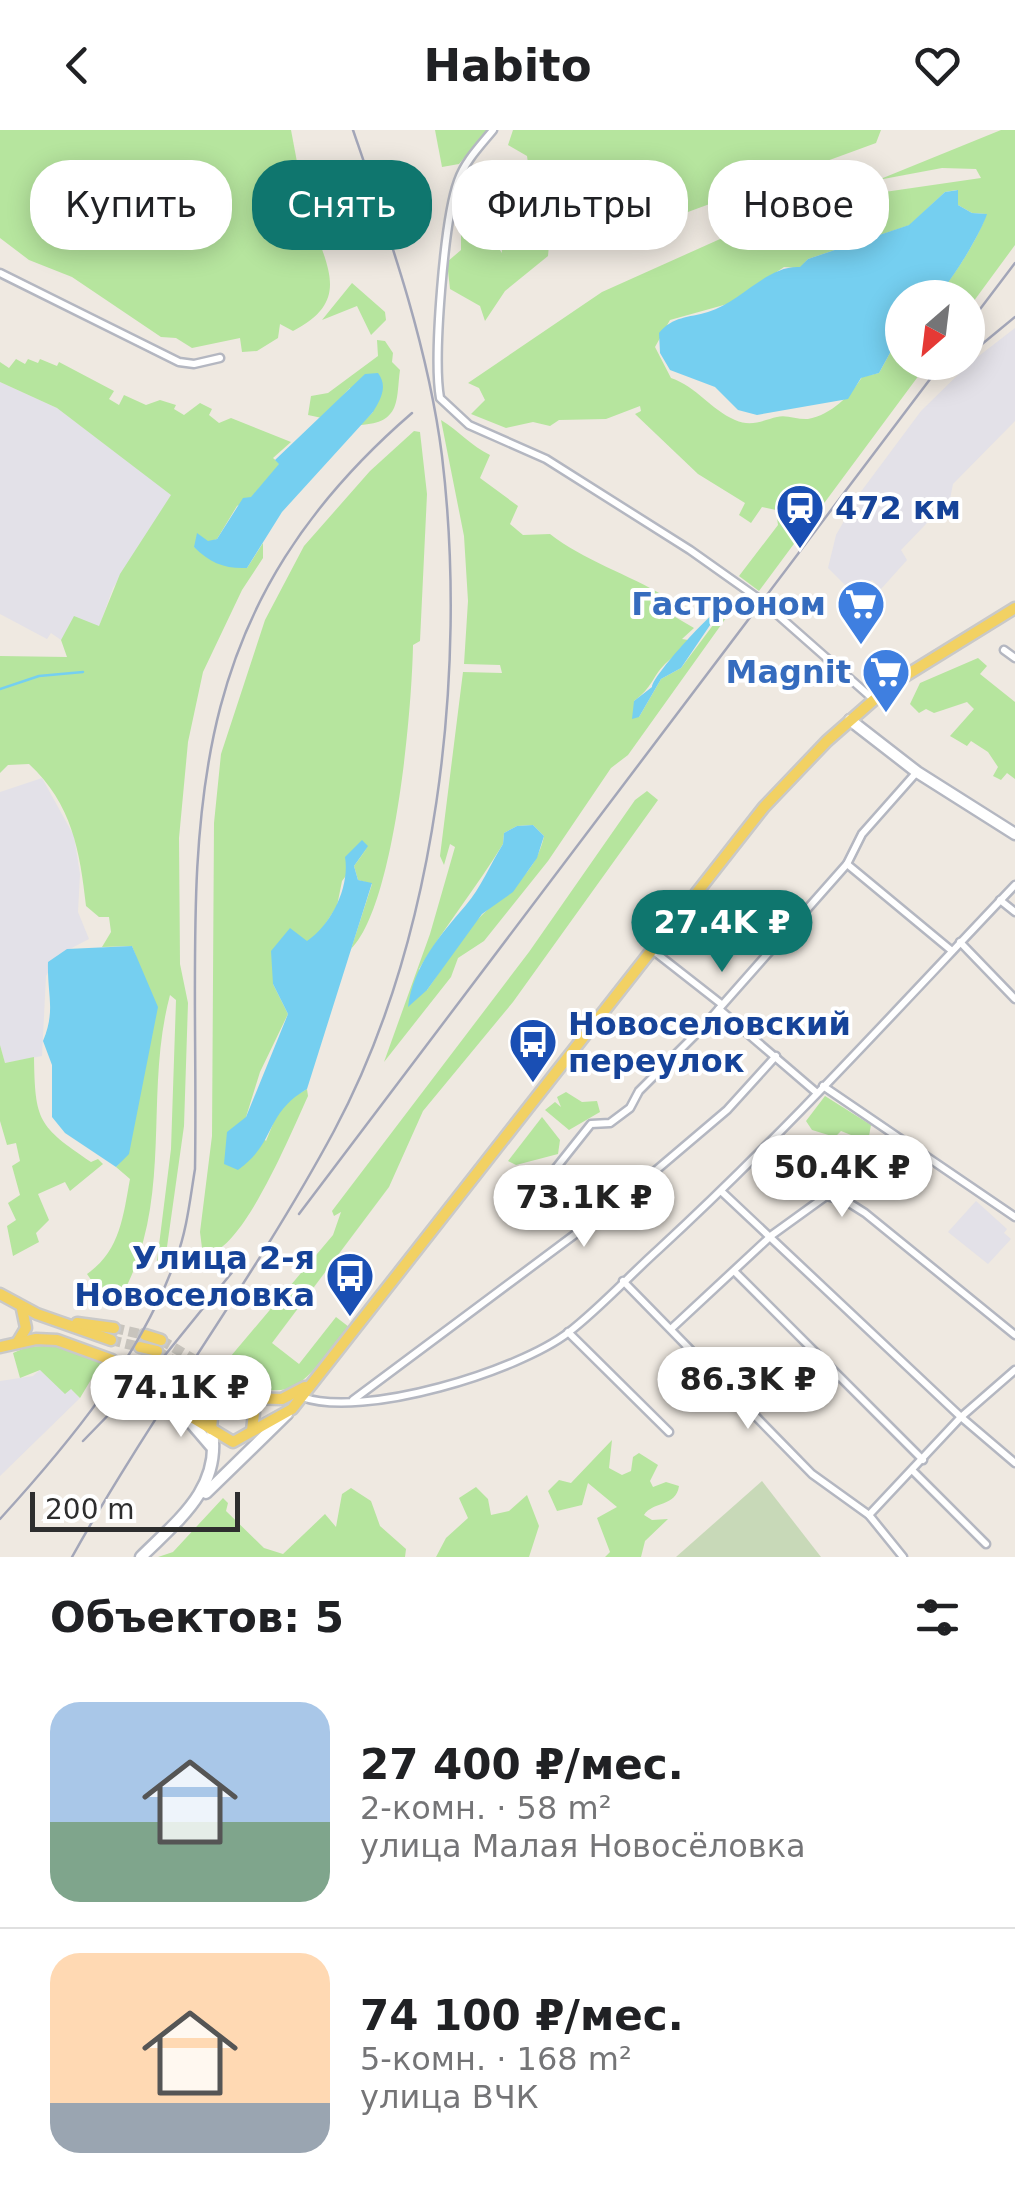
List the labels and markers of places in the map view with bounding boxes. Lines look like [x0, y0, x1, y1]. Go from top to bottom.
station icon: 472 км [774, 482, 826, 550]
place label: 472 км [835, 489, 961, 527]
supermarket icon: Гастроном [835, 578, 887, 646]
place label: Гастроном [631, 585, 826, 623]
supermarket icon: Magnit [860, 646, 912, 714]
place label: Magnit [726, 653, 851, 691]
pin: 27.4K ₽ [630, 890, 814, 975]
place label: Новоселовский переулок [568, 1005, 851, 1080]
bus stop icon: Новоселовский переулок [507, 1016, 559, 1084]
pin: 50.4K ₽ [750, 1135, 934, 1220]
pin: 73.1K ₽ [492, 1165, 676, 1250]
place label: Улица 2-я Новоселовка [74, 1239, 315, 1314]
bus stop icon: Улица 2-я Новоселовка [324, 1250, 376, 1318]
pin: 86.3K ₽ [656, 1347, 840, 1432]
pin: 74.1K ₽ [89, 1355, 273, 1440]

